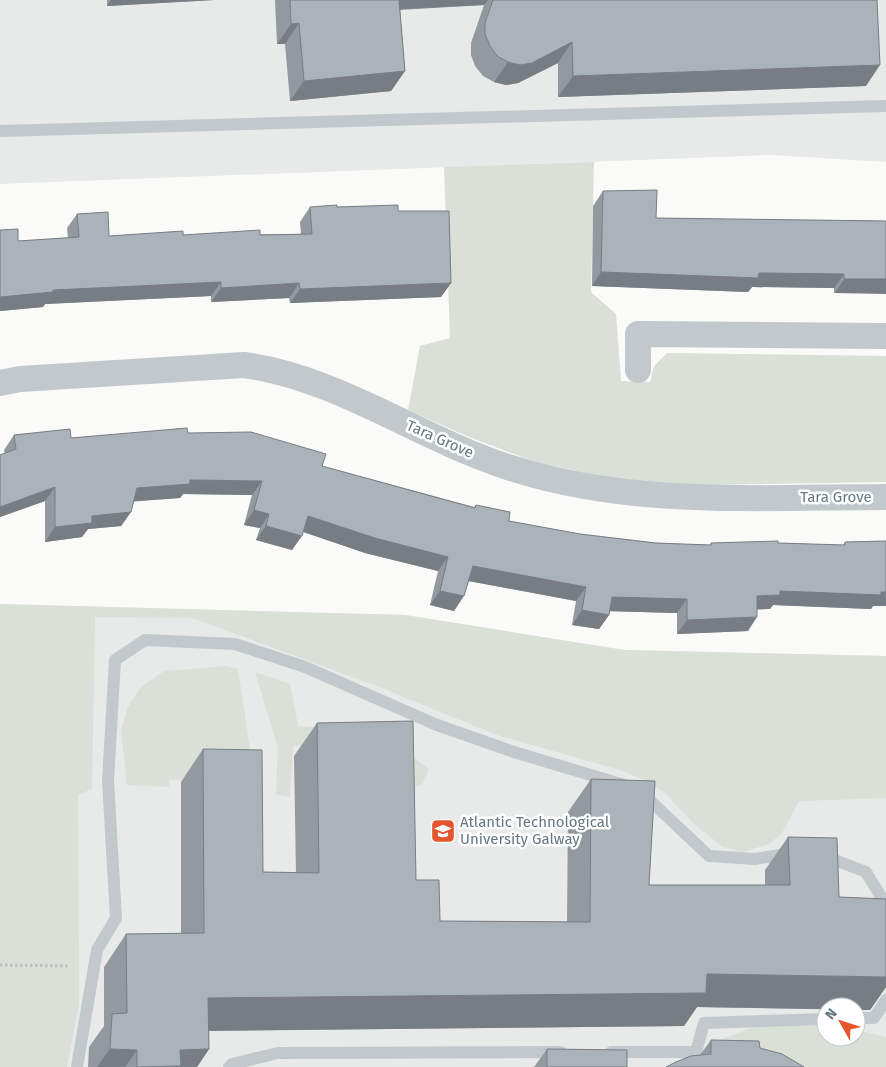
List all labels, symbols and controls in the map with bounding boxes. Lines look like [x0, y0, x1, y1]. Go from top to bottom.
street label: Tara Grove [404, 416, 476, 462]
street label: Tara Grove [800, 488, 872, 506]
place label: Atlantic Technological University Galway [460, 813, 610, 848]
school or university icon: Atlantic Technological University Galway [430, 818, 456, 844]
north arrow [816, 997, 866, 1047]
text: N [822, 1005, 841, 1023]

